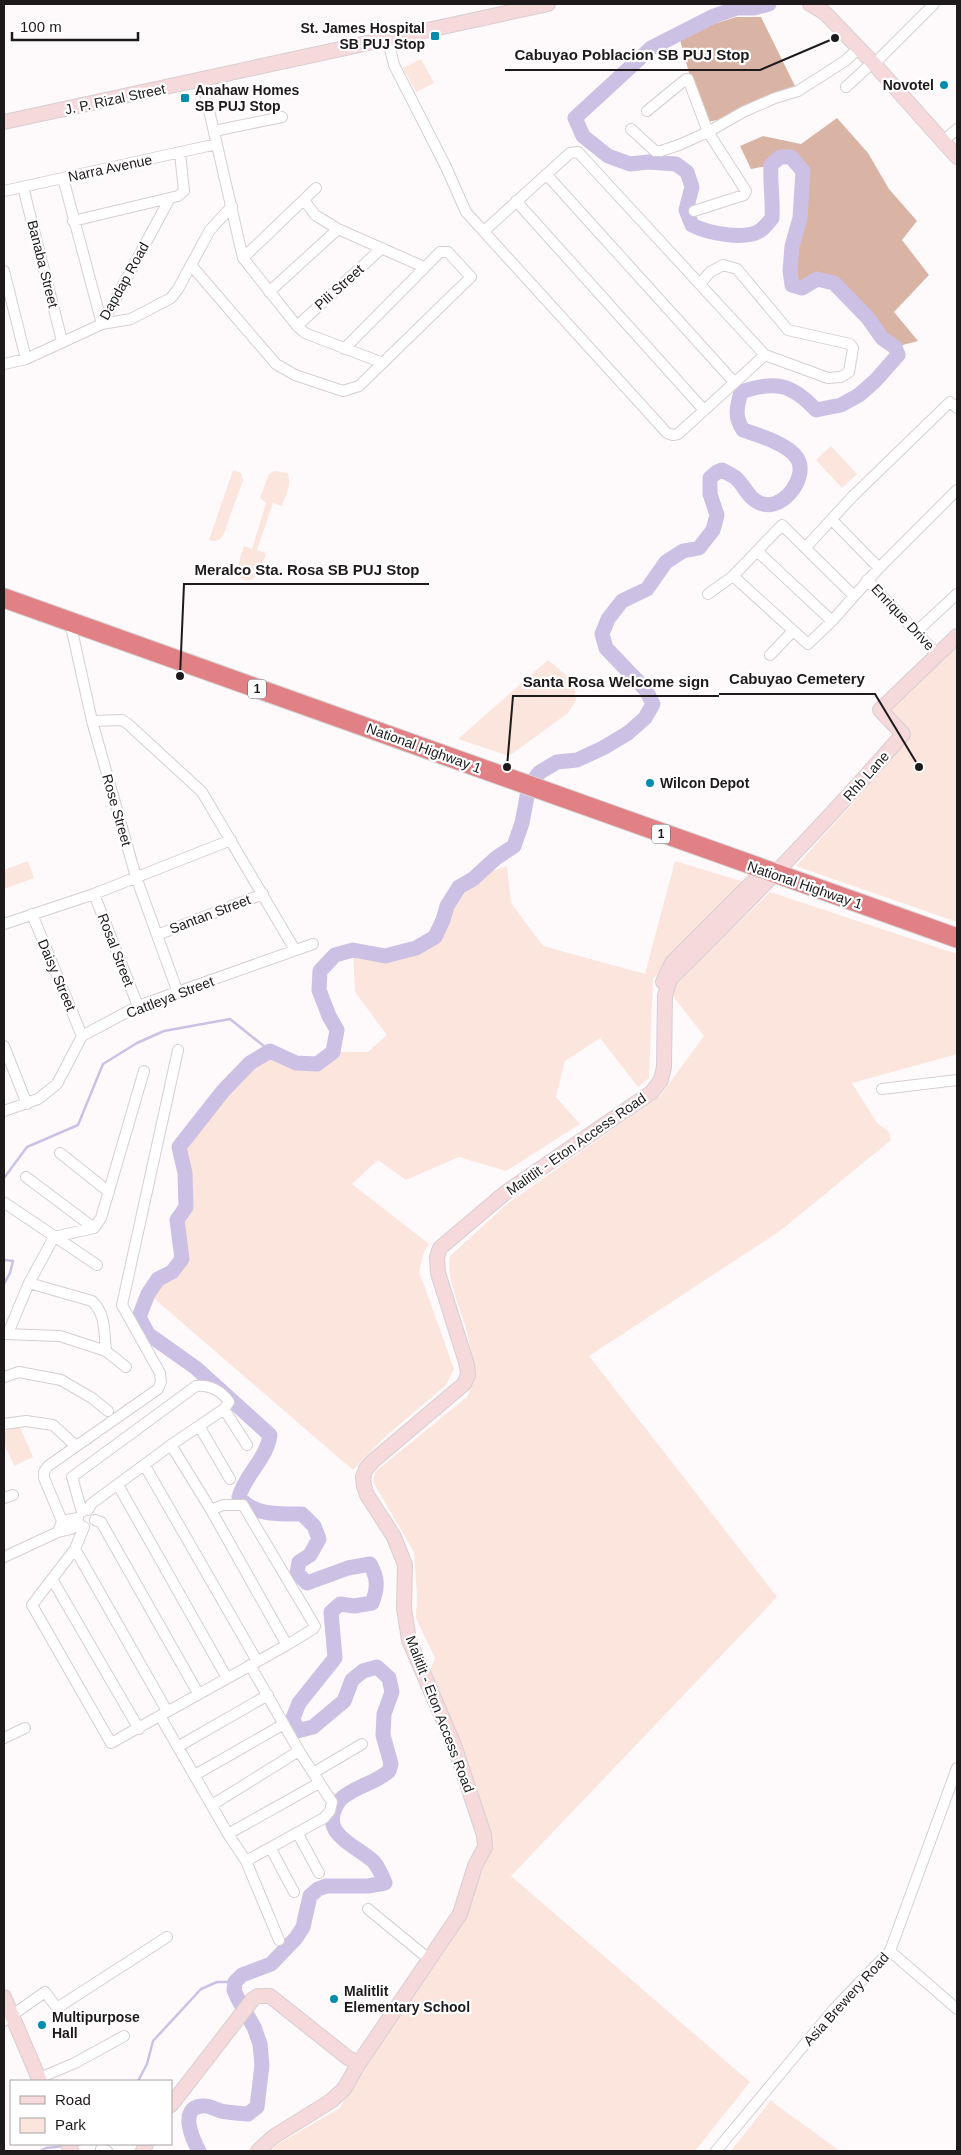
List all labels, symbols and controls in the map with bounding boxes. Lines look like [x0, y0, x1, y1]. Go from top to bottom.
scale bar [12, 10, 139, 42]
text: 100 m [20, 18, 62, 35]
place label: St. James Hospital SB PUJ Stop [301, 20, 425, 52]
marker: St. James Hospital SB PUJ Stop [429, 30, 441, 42]
callout: Cabuyao Poblacion SB PUJ Stop [505, 40, 760, 70]
text: Cabuyao Poblacion SB PUJ Stop [514, 46, 750, 63]
place label: Novotel [883, 77, 934, 93]
marker: Novotel [938, 79, 950, 91]
street label: J. P. Rizal Street [63, 81, 167, 117]
place label: Anahaw Homes SB PUJ Stop [195, 82, 299, 114]
marker: Anahaw Homes SB PUJ Stop [179, 92, 191, 104]
street label: Narra Avenue [67, 151, 154, 185]
street label: Banaba Street [24, 219, 62, 309]
street label: Dapdap Road [96, 239, 152, 323]
street label: Pili Street [311, 261, 367, 313]
callout: Meralco Sta. Rosa SB PUJ Stop [184, 554, 429, 584]
text: Meralco Sta. Rosa SB PUJ Stop [194, 561, 420, 578]
street label: Enrique Drive [868, 581, 938, 654]
callout: Cabuyao Cemetery [719, 664, 875, 694]
callout: Santa Rosa Welcome sign [513, 666, 719, 696]
text: Cabuyao Cemetery [729, 670, 866, 687]
text: Santa Rosa Welcome sign [523, 673, 709, 690]
road number: 1 [248, 680, 266, 699]
street label: National Highway 1 [365, 720, 484, 776]
street label: Rhb Lane [840, 748, 892, 804]
street label: Rose Street [99, 772, 135, 848]
place label: Wilcon Depot [660, 775, 750, 791]
marker: Wilcon Depot [644, 777, 656, 789]
road number: 1 [652, 824, 670, 844]
street label: National Highway 1 [745, 858, 865, 912]
street label: Santan Street [167, 891, 253, 937]
street label: Rosal Street [95, 911, 137, 989]
street label: Daisy Street [35, 937, 79, 1013]
street label: Cattleya Street [124, 973, 216, 1021]
street label: Malitlit - Eton Access Road [503, 1090, 649, 1198]
street label: Malitlit - Eton Access Road [403, 1633, 477, 1795]
street label: Asia Brewery Road [800, 1949, 892, 2049]
place label: Malitlit Elementary School [344, 1983, 470, 2015]
marker: Malitlit Elementary School [328, 1993, 340, 2005]
place label: Multipurpose Hall [52, 2009, 140, 2041]
marker: Multipurpose Hall [36, 2019, 48, 2031]
legend [10, 2080, 172, 2145]
text: Road [55, 2091, 91, 2108]
text: Park [55, 2116, 86, 2133]

